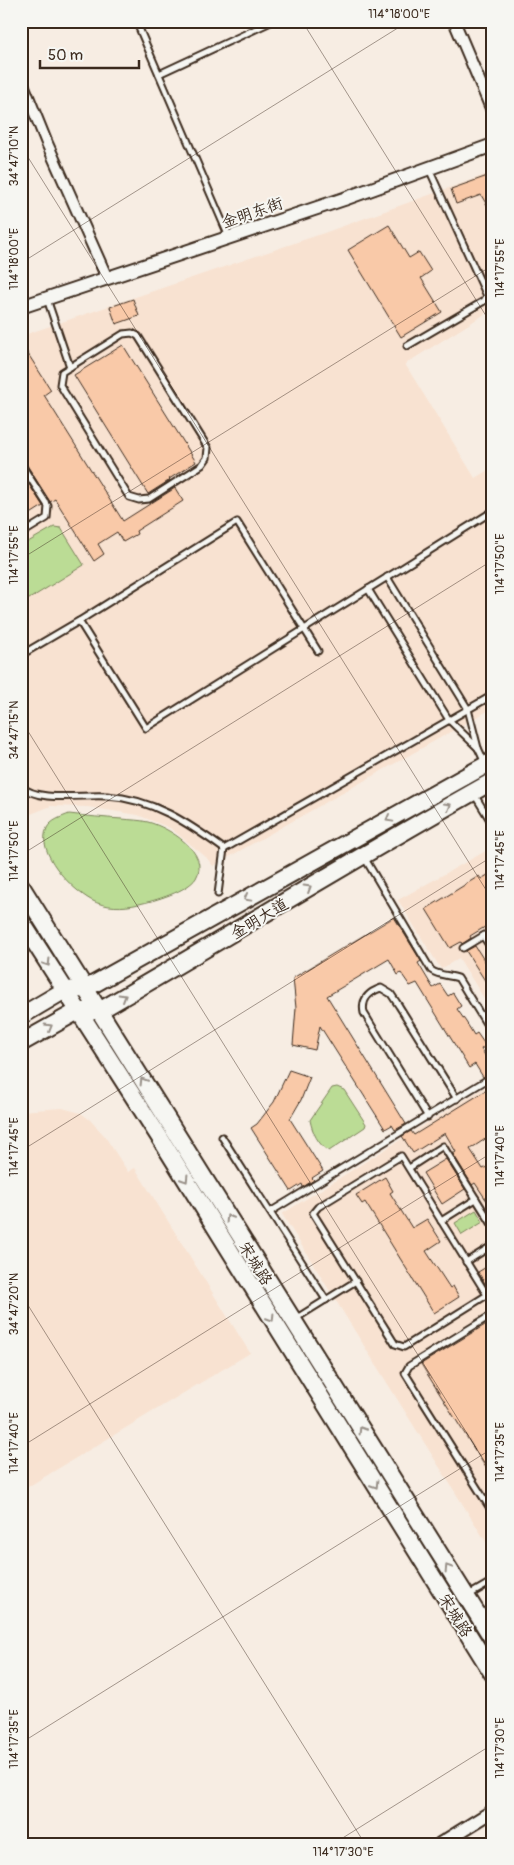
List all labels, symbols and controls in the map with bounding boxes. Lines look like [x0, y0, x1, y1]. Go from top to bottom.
text: 114°18'00"E [368, 7, 430, 22]
scale bar [40, 38, 139, 70]
text: 50 m [48, 46, 83, 65]
text: 34°47'10"N [7, 126, 22, 186]
street label: 金明东街 [219, 193, 286, 233]
text: 114°18'00"E [7, 228, 22, 290]
text: 114°17'55"E [493, 238, 508, 298]
text: 114°17'55"E [7, 525, 22, 585]
text: 114°17'50"E [493, 534, 508, 594]
text: 34°47'15"N [7, 701, 22, 759]
one-way arrow [443, 802, 452, 812]
one-way arrow [386, 813, 395, 823]
text: 114°17'50"E [7, 821, 22, 881]
text: 114°17'45"E [493, 830, 508, 890]
one-way arrow [302, 884, 311, 894]
one-way arrow [244, 892, 253, 902]
street label: 金明大道 [227, 894, 292, 944]
one-way arrow [41, 957, 51, 966]
one-way arrow [117, 994, 126, 1004]
one-way arrow [44, 1023, 53, 1033]
one-way arrow [140, 1077, 149, 1086]
text: 114°17'45"E [7, 1117, 22, 1177]
text: 114°17'40"E [493, 1125, 508, 1187]
one-way arrow [179, 1174, 189, 1183]
one-way arrow [225, 1215, 235, 1224]
street label: 宋城路 [234, 1238, 276, 1289]
text: 34°47'20"N [7, 1273, 22, 1335]
one-way arrow [265, 1312, 274, 1321]
text: 114°17'40"E [7, 1412, 22, 1474]
text: 114°17'35"E [493, 1422, 508, 1482]
one-way arrow [358, 1427, 368, 1436]
one-way arrow [369, 1480, 378, 1489]
one-way arrow [445, 1564, 454, 1573]
street label: 宋城路 [434, 1590, 476, 1641]
text: 114°17'35"E [7, 1709, 22, 1769]
text: 114°17'30"E [493, 1717, 508, 1779]
text: 114°17'30"E [312, 1845, 374, 1860]

